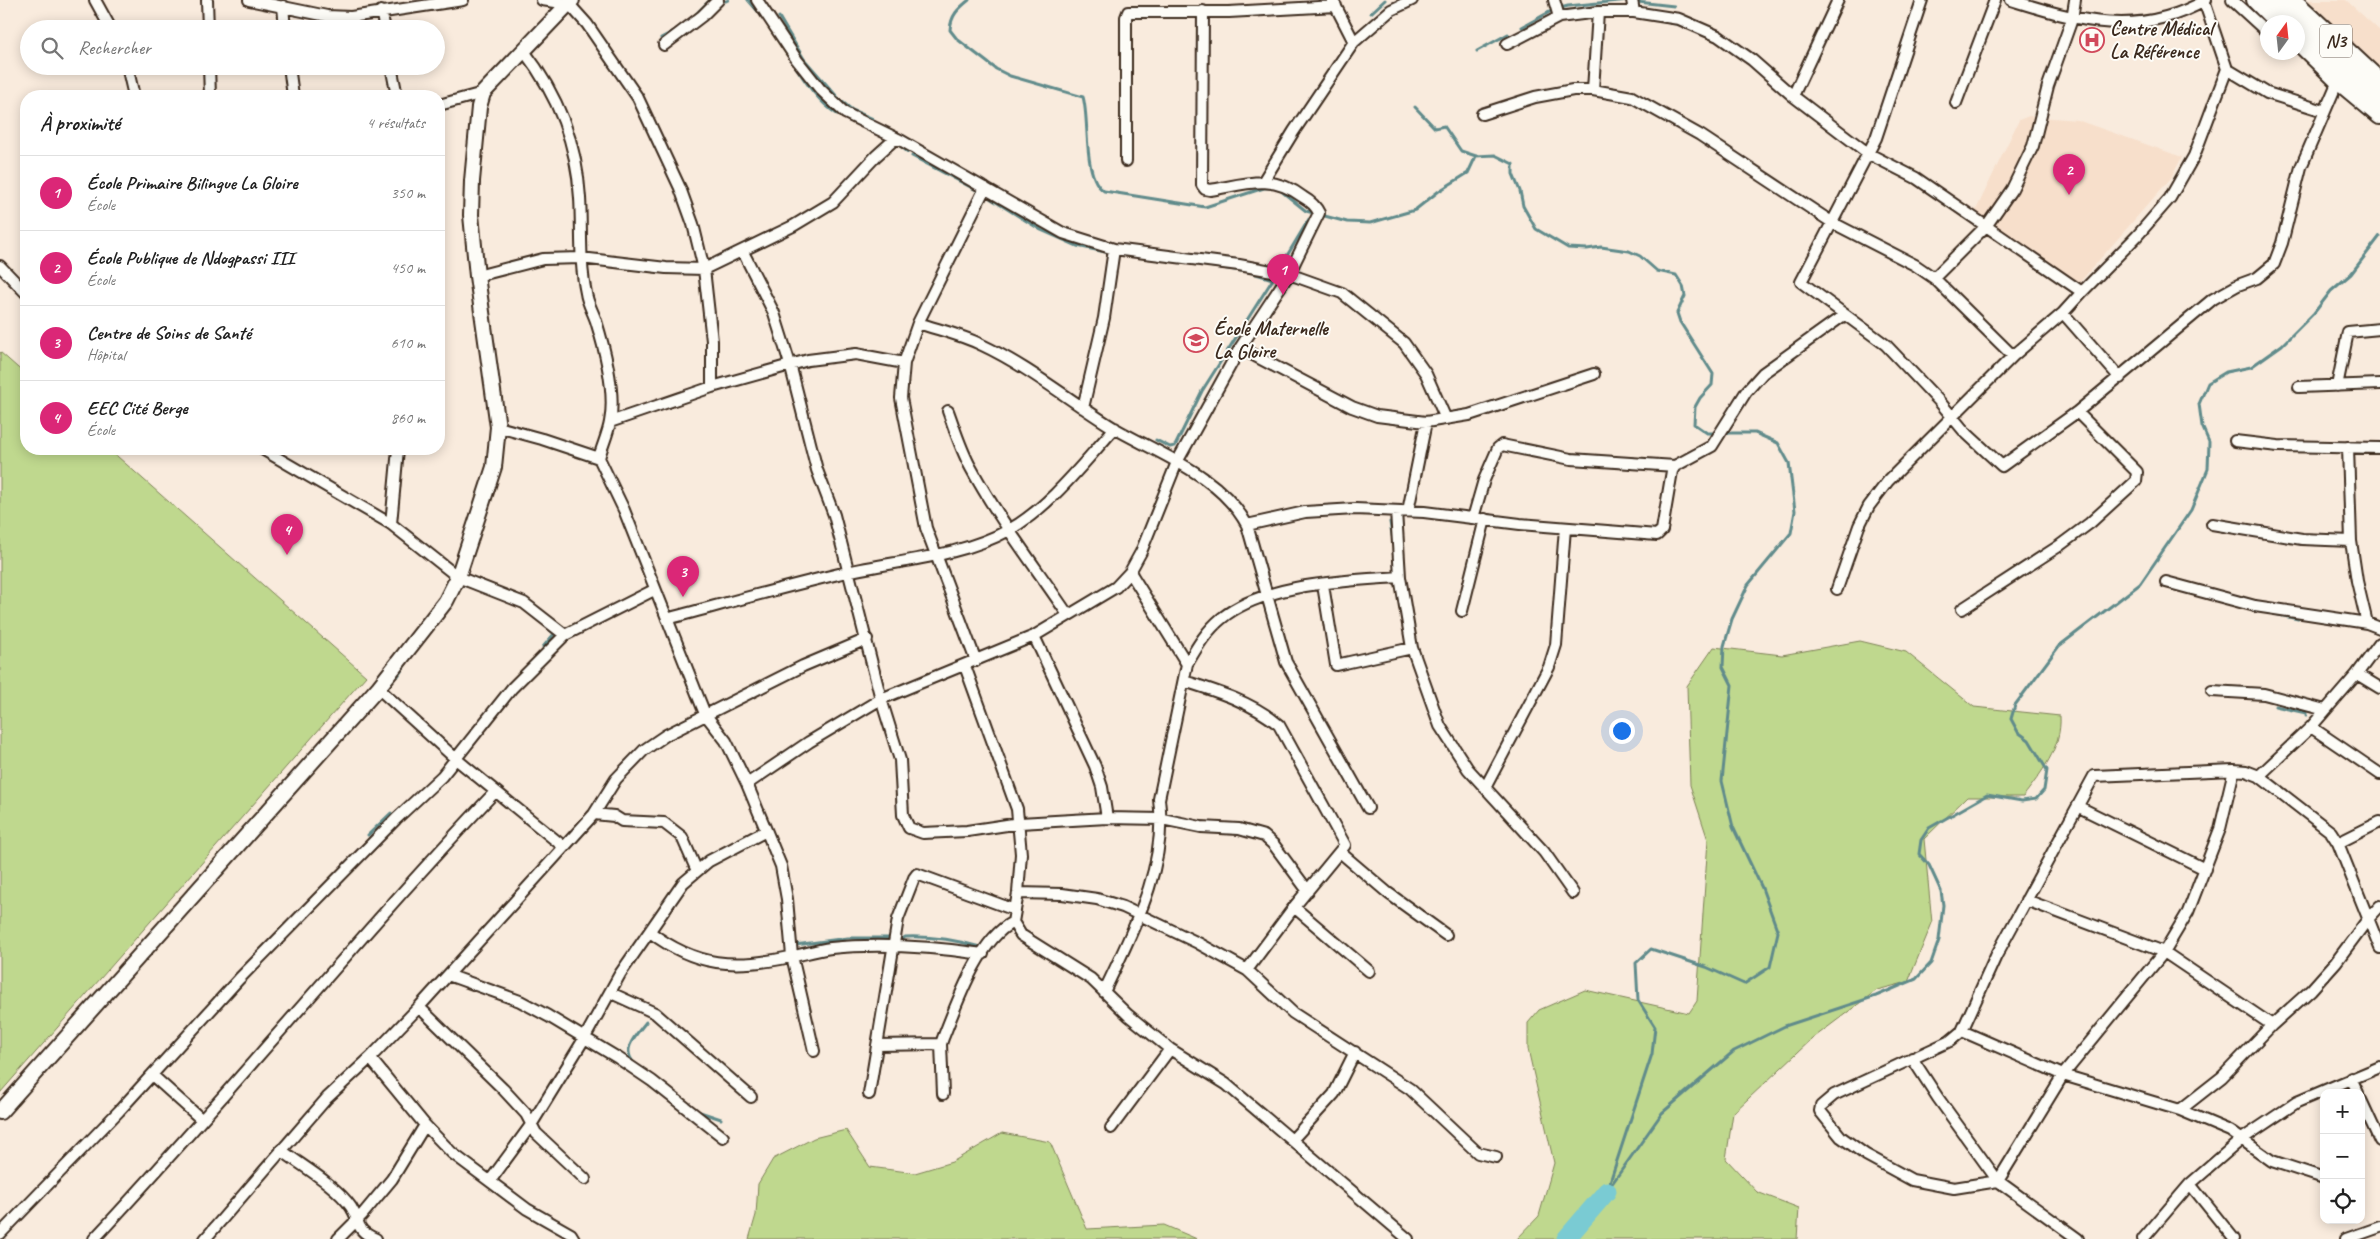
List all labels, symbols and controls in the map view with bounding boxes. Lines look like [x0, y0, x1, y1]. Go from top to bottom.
north arrow [2260, 15, 2305, 60]
place label: Centre Médical La Référence [2110, 16, 2216, 64]
search box [20, 20, 445, 75]
road number: N3 [2320, 24, 2352, 58]
hospital icon: Centre Médical La Référence [2079, 27, 2105, 53]
icon: search [38, 34, 66, 62]
text: Rechercher [78, 36, 151, 60]
text: À proximité [40, 110, 120, 136]
text: 4 résultats [366, 113, 425, 133]
pin: 2 [2053, 154, 2085, 195]
text: École Primaire Bilingue La Gloire [87, 171, 298, 195]
text: 1 [52, 183, 60, 203]
text: 350 m [391, 183, 425, 203]
text: École [87, 195, 115, 215]
text: École Publique de Ndogpassi III [87, 246, 294, 270]
pin: 1 [1267, 254, 1299, 295]
text: 2 [52, 258, 60, 278]
text: 450 m [391, 258, 425, 278]
text: École [87, 270, 115, 290]
place label: École Maternelle La Gloire [1214, 316, 1329, 364]
text: Centre de Soins de Santé [87, 321, 251, 345]
school or university icon: École Maternelle La Gloire [1183, 327, 1209, 353]
text: 3 [52, 333, 60, 353]
text: 610 m [391, 333, 425, 353]
text: Hôpital [87, 345, 125, 365]
text: EEC Cité Berge [87, 396, 188, 420]
text: 4 [52, 408, 60, 428]
text: 860 m [391, 408, 425, 428]
text: École [87, 420, 115, 440]
pin: 4 [271, 514, 303, 555]
pin: 3 [667, 556, 699, 597]
your location [1609, 718, 1635, 744]
map controls [2320, 1089, 2365, 1224]
button: + [2320, 1089, 2365, 1134]
button: − [2320, 1134, 2365, 1179]
button: locate [2320, 1179, 2365, 1224]

